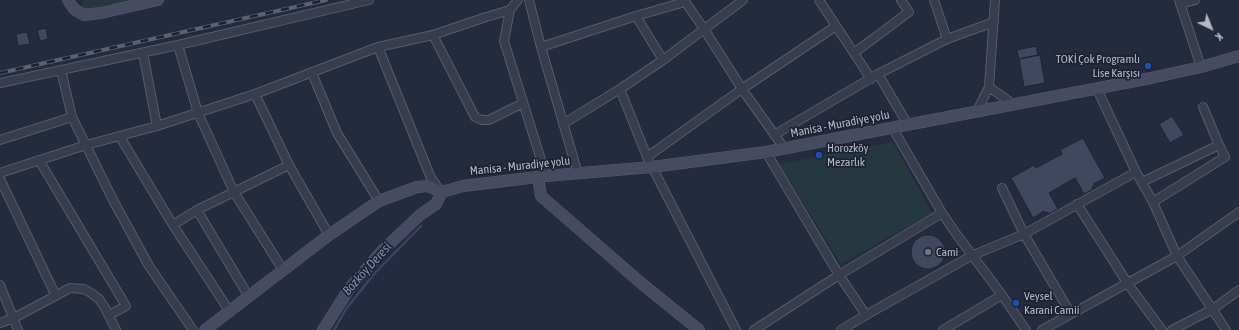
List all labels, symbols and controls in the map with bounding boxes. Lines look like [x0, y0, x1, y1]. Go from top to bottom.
north arrow [1191, 8, 1231, 48]
text: K [1213, 31, 1225, 43]
place label: TOKİ Çok Programlı Lise Karşısı [1056, 52, 1140, 80]
marker: TOKİ Çok Programlı Lise Karşısı [1143, 61, 1153, 71]
street label: Manisa - Muradiye yolu [789, 107, 891, 141]
place label: Horozköy Mezarlık [827, 141, 868, 169]
marker: Horozköy Mezarlık [814, 150, 824, 160]
street label: Manisa - Muradiye yolu [469, 154, 571, 178]
water label: Bozköy Deresi [339, 239, 395, 299]
place label: Cami [936, 245, 958, 259]
marker: Cami [923, 247, 933, 257]
place label: Veysel Karani Camii [1024, 289, 1079, 317]
marker: Veysel Karani Camii [1011, 298, 1021, 308]

